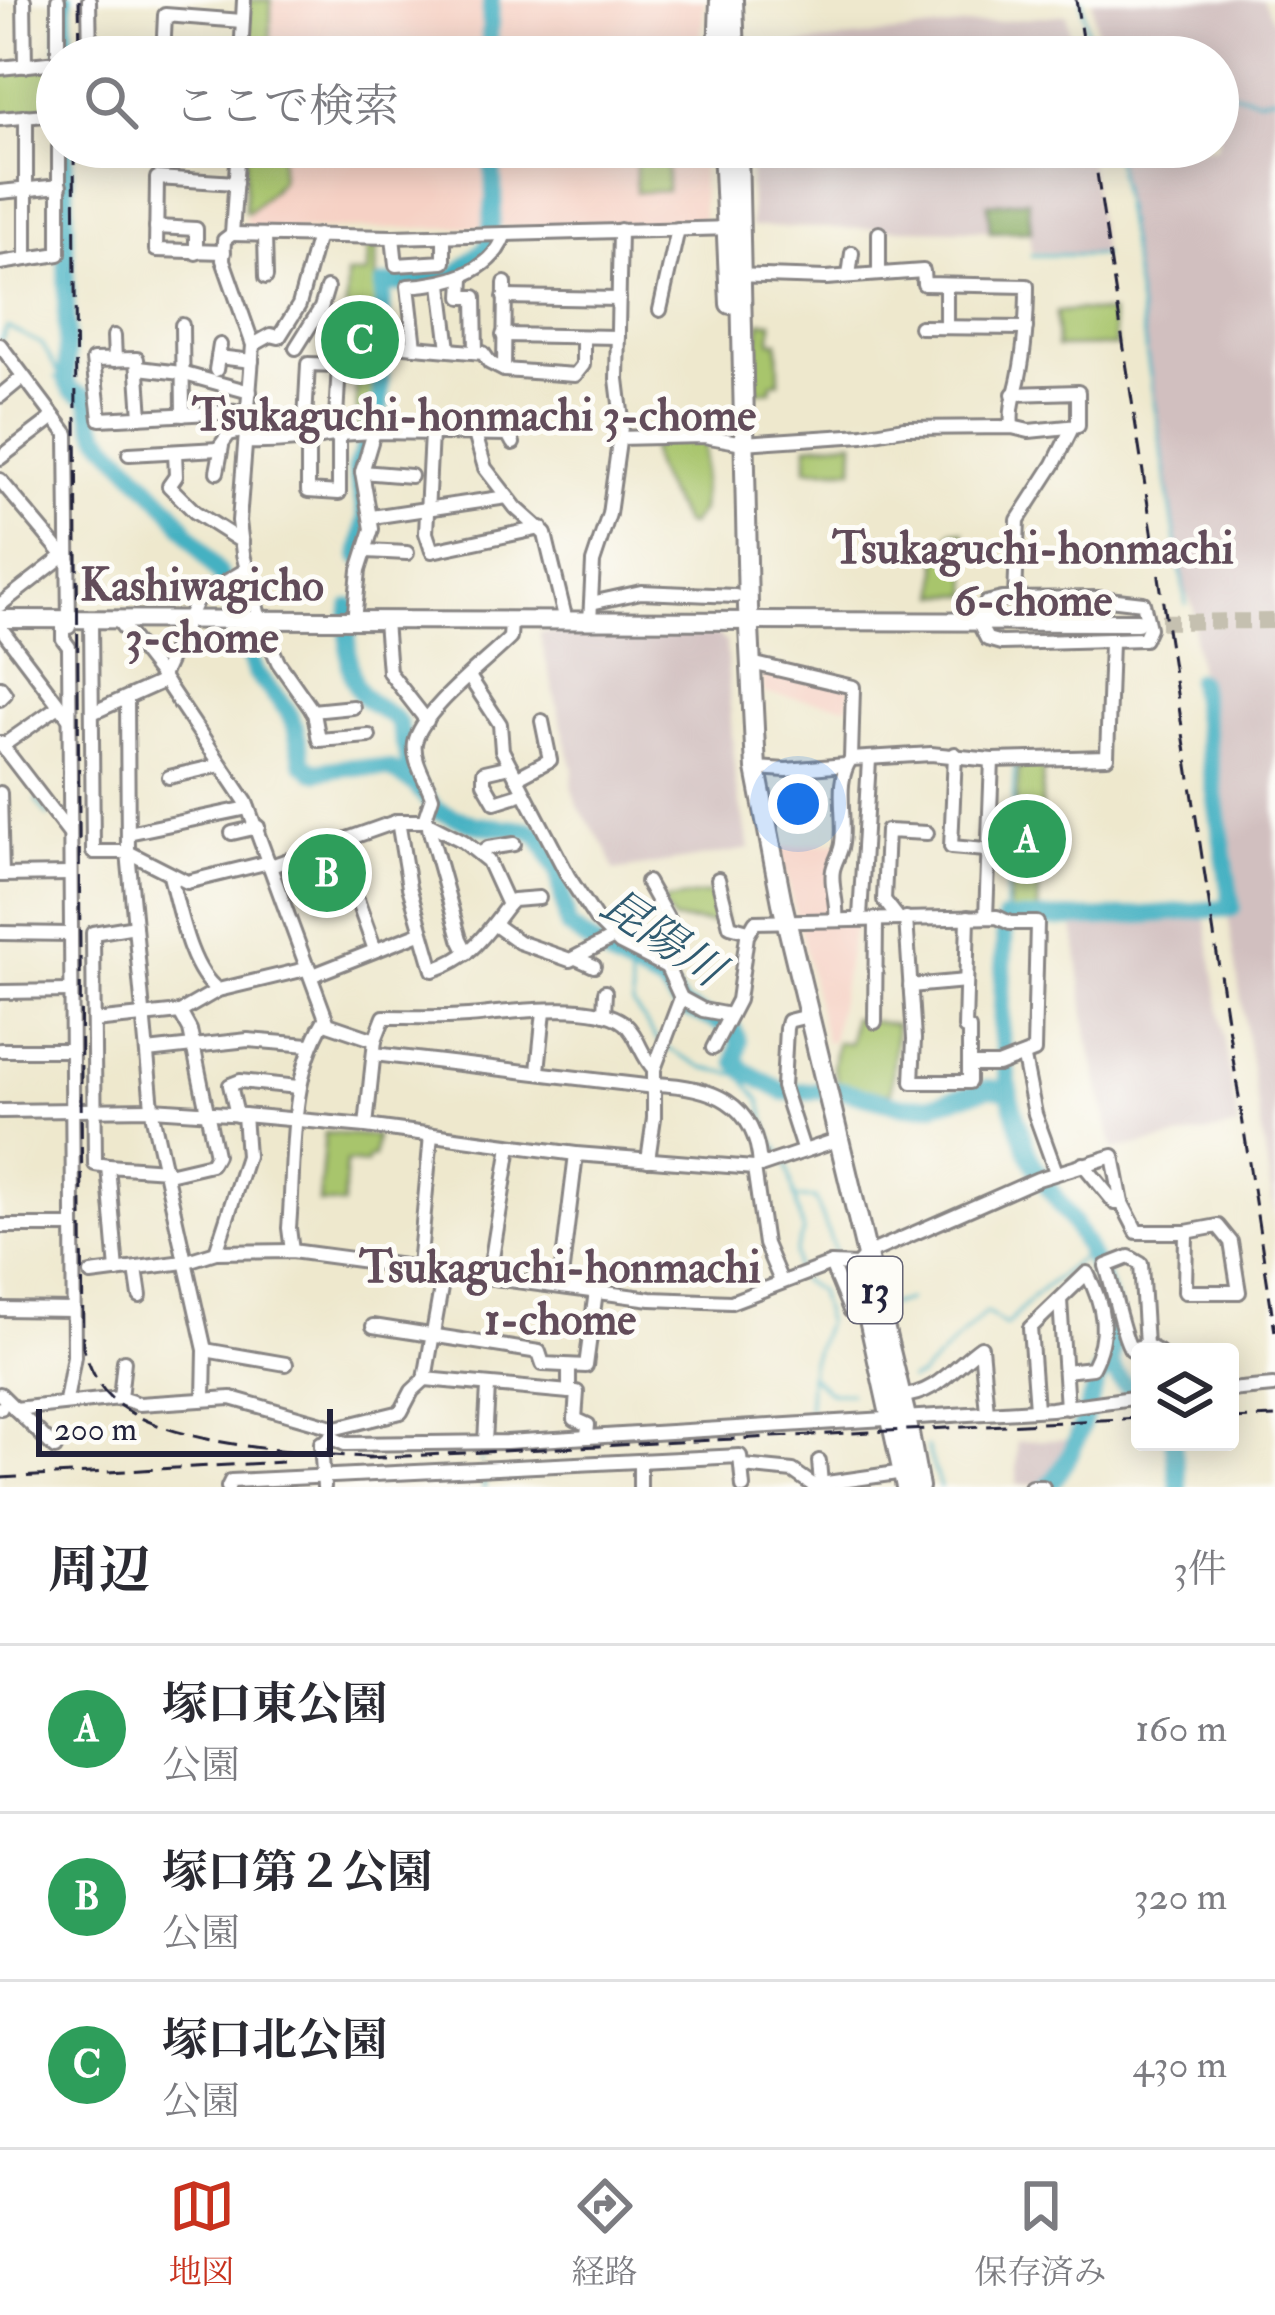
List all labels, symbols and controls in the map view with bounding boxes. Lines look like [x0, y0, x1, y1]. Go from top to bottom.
search box [36, 36, 1239, 168]
icon: search [78, 69, 144, 135]
text: ここで検索 [174, 79, 399, 135]
pin: C [321, 295, 399, 385]
district label: Tsukaguchi-honmachi 3-chome [191, 388, 756, 444]
district label: Tsukaguchi-honmachi 6-chome [831, 521, 1234, 629]
district label: Kashiwagicho 3-chome [80, 558, 324, 666]
your location [768, 774, 828, 834]
pin: A [988, 794, 1066, 884]
pin: B [288, 828, 366, 918]
water label: 昆陽川 [590, 877, 738, 1002]
district label: Tsukaguchi-honmachi 1-chome [358, 1240, 761, 1348]
road number: 13 [848, 1257, 902, 1323]
map controls [1131, 1343, 1239, 1451]
button: layers [1131, 1343, 1239, 1451]
scale bar [36, 1403, 333, 1456]
text: 200 m [54, 1409, 137, 1450]
text: 周辺 [48, 1539, 150, 1603]
text: 3件 [1173, 1545, 1227, 1594]
text: 塚口東公園 [162, 1677, 387, 1733]
text: A [75, 1704, 99, 1753]
text: 160 m [1135, 1704, 1227, 1753]
text: 公園 [162, 1741, 240, 1790]
text: 塚口第２公園 [162, 1845, 432, 1901]
text: B [74, 1872, 100, 1921]
text: 320 m [1134, 1872, 1227, 1921]
text: 公園 [162, 1909, 240, 1958]
text: 塚口北公園 [162, 2013, 387, 2069]
text: C [73, 2040, 101, 2089]
text: 430 m [1133, 2040, 1227, 2089]
text: 公園 [162, 2077, 240, 2126]
tab: 地図 [169, 2173, 235, 2293]
tab: 経路 [572, 2173, 638, 2293]
tab: 保存済み [975, 2173, 1107, 2293]

